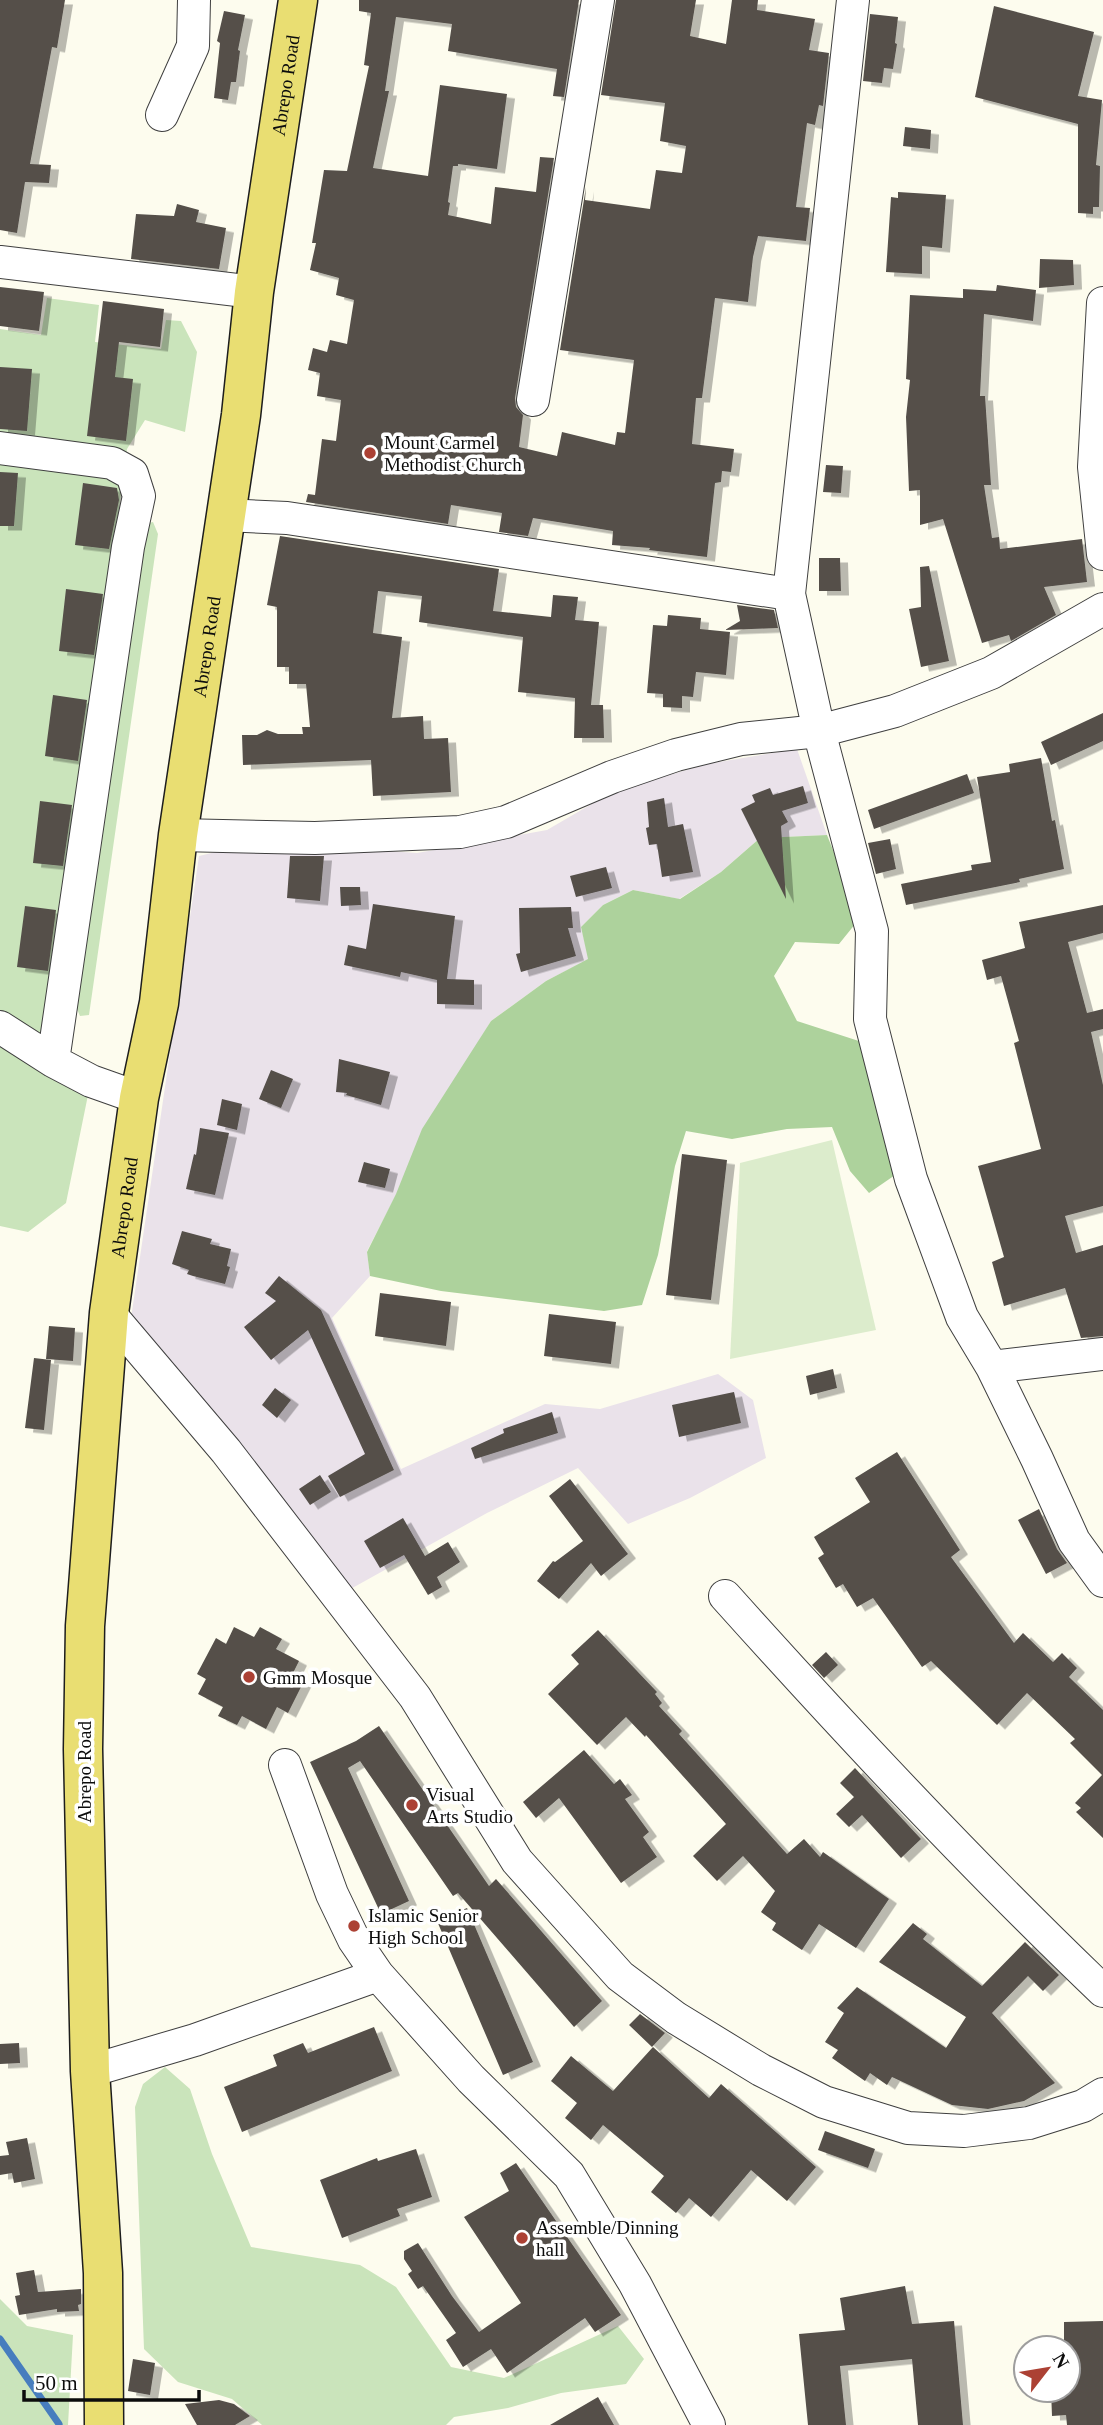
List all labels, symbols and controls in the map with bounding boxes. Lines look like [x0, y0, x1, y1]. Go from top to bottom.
street label: Abrepo Road [267, 33, 303, 137]
place label: Mount Carmel Methodist Church [384, 432, 522, 475]
marker: Mount Carmel Methodist Church [362, 445, 378, 461]
street label: Abrepo Road [188, 594, 224, 699]
street label: Abrepo Road [106, 1155, 141, 1259]
place label: Gmm Mosque [263, 1667, 372, 1688]
marker: Gmm Mosque [241, 1669, 257, 1685]
street label: Abrepo Road [74, 1721, 95, 1823]
place label: Visual Arts Studio [426, 1784, 513, 1827]
marker: Visual Arts Studio [404, 1797, 420, 1813]
place label: Islamic Senior High School [368, 1905, 479, 1948]
marker: Islamic Senior High School [346, 1918, 362, 1934]
place label: Assemble/Dinning hall [536, 2217, 679, 2260]
marker: Assemble/Dinning hall [514, 2230, 530, 2246]
north arrow [1012, 2334, 1082, 2404]
text: N [1049, 2349, 1074, 2372]
scale bar [24, 2358, 200, 2402]
text: 50 m [35, 2371, 78, 2395]

